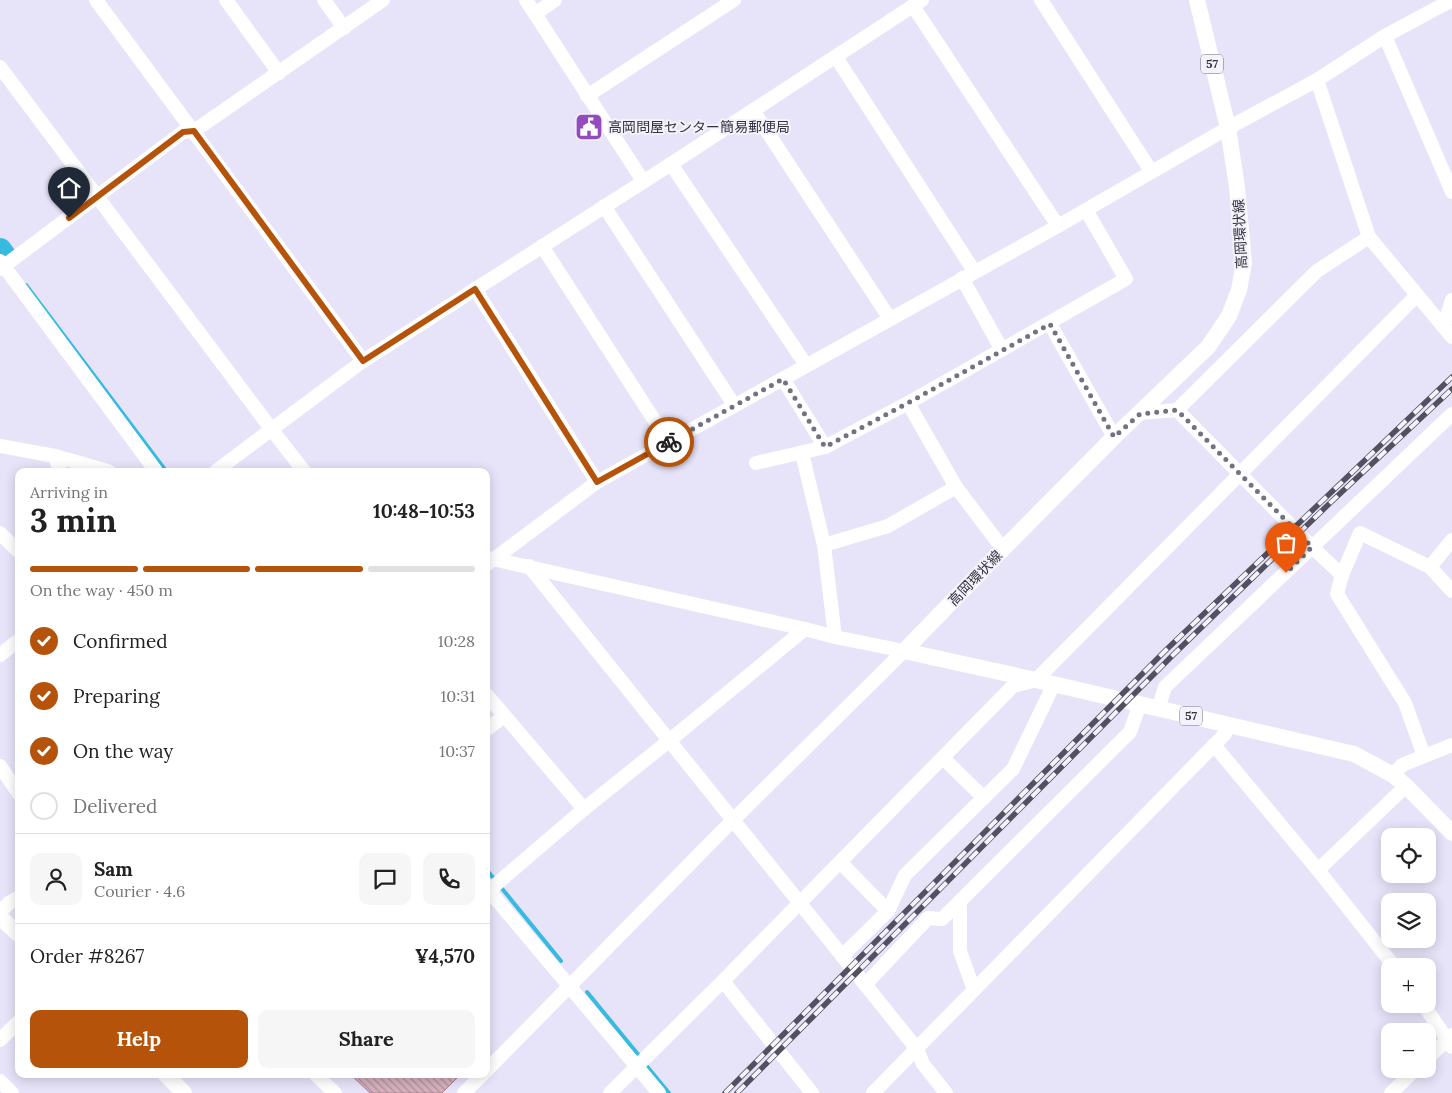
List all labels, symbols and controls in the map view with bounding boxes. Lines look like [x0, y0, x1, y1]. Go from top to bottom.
road number: 57 [1201, 54, 1223, 74]
public building icon: 高岡問屋センター簡易郵便局 [574, 112, 604, 142]
place label: 高岡問屋センター簡易郵便局 [608, 118, 790, 136]
pin [48, 167, 90, 218]
icon: home [55, 174, 83, 202]
street label: 高岡環状線 [1229, 199, 1251, 269]
courier [644, 417, 694, 467]
icon: bike [655, 428, 683, 456]
text: Arriving in [30, 482, 108, 502]
text: 10:48–10:53 [373, 499, 475, 523]
text: 3 min [30, 500, 117, 541]
pin [1265, 522, 1307, 573]
icon: bag [1272, 529, 1300, 557]
street label: 高岡環状線 [944, 547, 1006, 609]
text: On the way · 450 m [30, 580, 173, 600]
icon: check [30, 627, 58, 655]
text: Confirmed [73, 629, 168, 653]
text: 10:28 [438, 631, 475, 651]
icon: check [30, 682, 58, 710]
text: Preparing [73, 684, 160, 708]
text: 10:31 [441, 686, 475, 706]
road number: 57 [1180, 706, 1202, 726]
icon: check [30, 737, 58, 765]
text: On the way [73, 739, 173, 763]
text: 10:37 [439, 741, 475, 761]
text: Delivered [73, 794, 157, 818]
map controls [1381, 828, 1436, 1078]
button: locate [1381, 828, 1436, 883]
button: person [30, 853, 82, 905]
button: chat [359, 853, 411, 905]
button: phone [423, 853, 475, 905]
text: Sam [94, 857, 133, 881]
text: Courier · 4.6 [94, 881, 185, 901]
button: layers [1381, 893, 1436, 948]
text: Order #8267 [30, 944, 144, 968]
text: ¥4,570 [415, 944, 475, 968]
button: + [1381, 958, 1436, 1013]
button: Help [30, 1010, 248, 1068]
button: Share [258, 1010, 475, 1068]
button: − [1381, 1023, 1436, 1078]

